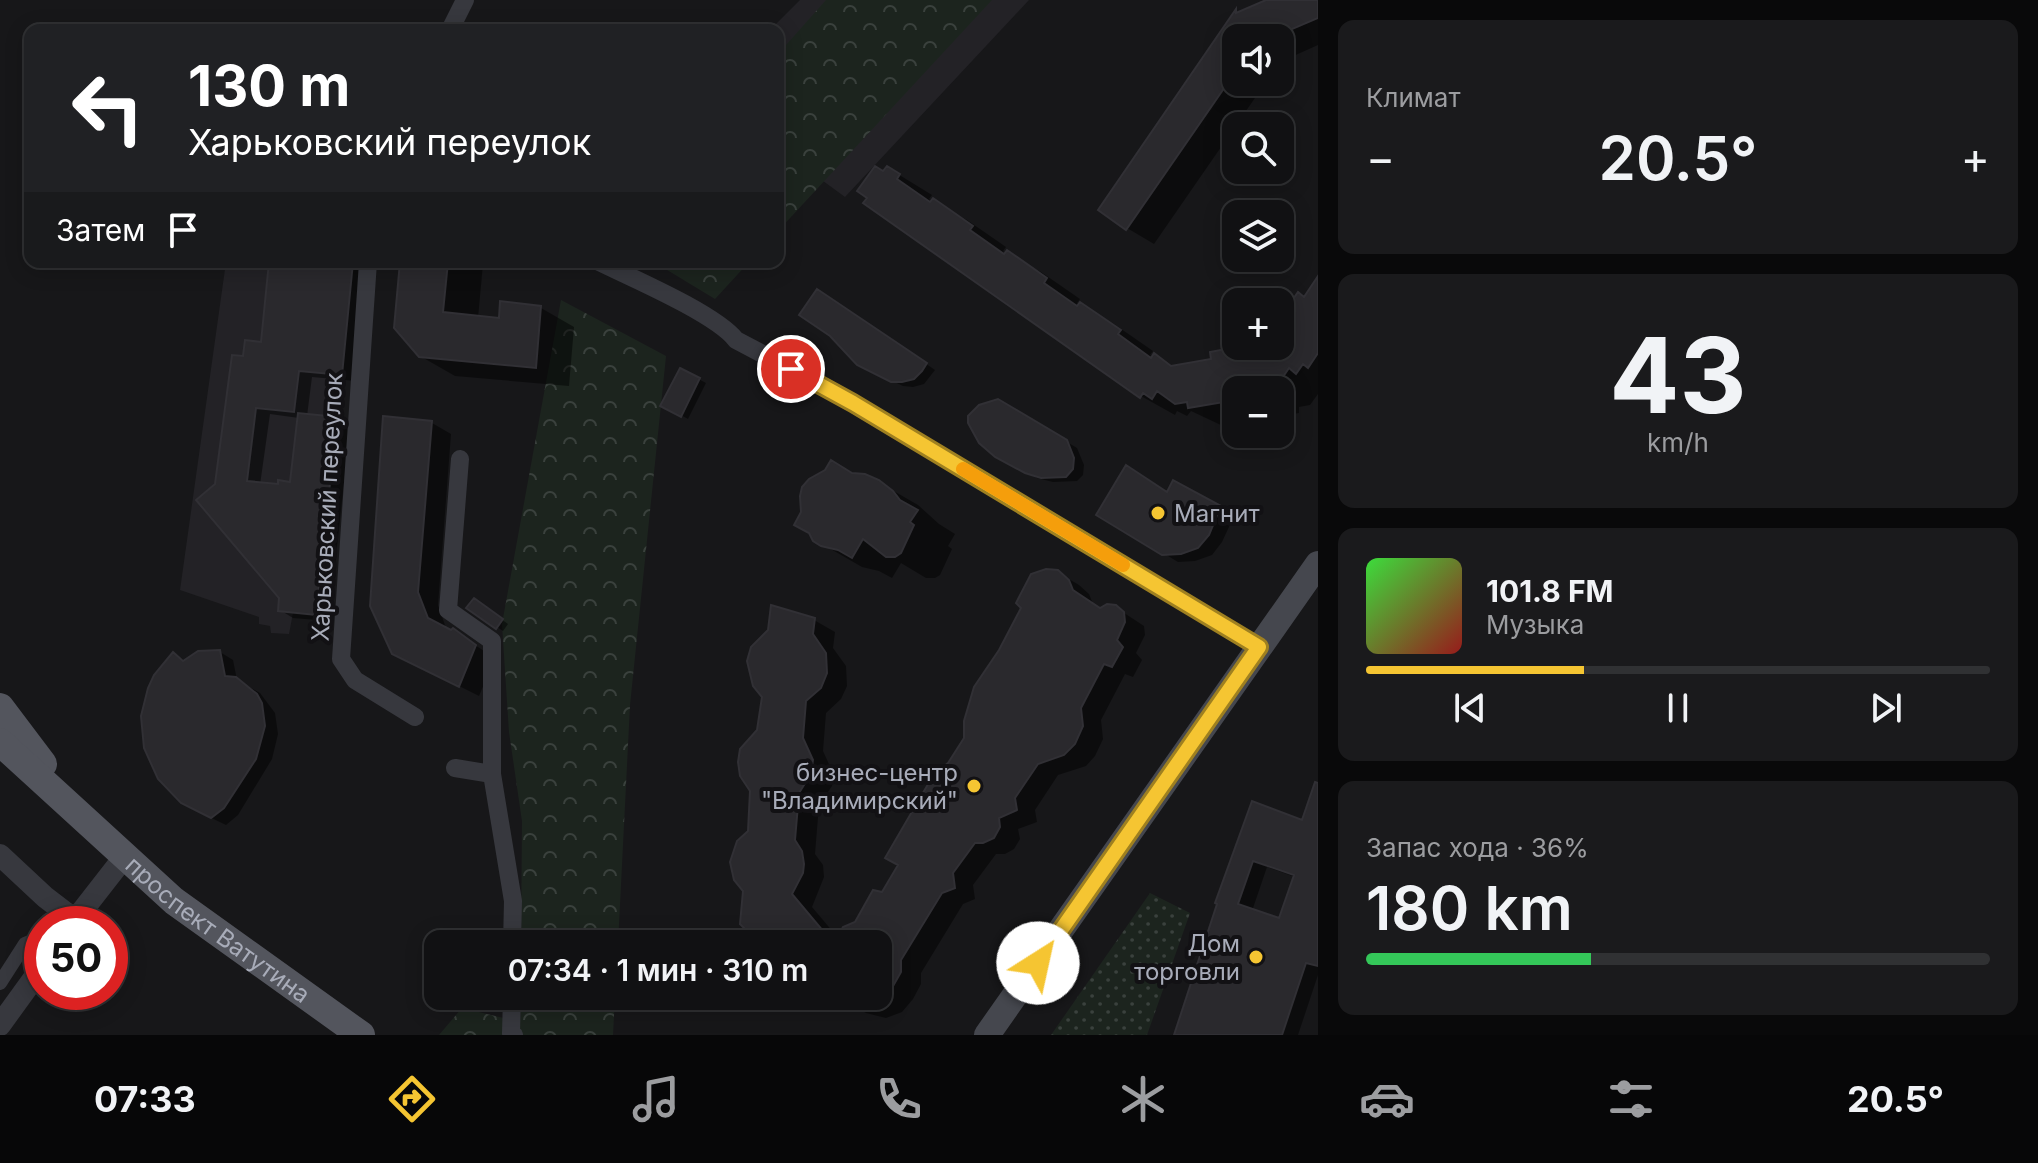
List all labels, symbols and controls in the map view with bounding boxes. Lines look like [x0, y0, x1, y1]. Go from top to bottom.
map controls [1222, 24, 1294, 448]
button: sound [1222, 24, 1294, 96]
text: 130 m [188, 52, 350, 120]
icon: left [56, 56, 160, 160]
text: Климат [1366, 82, 1461, 113]
button: search [1222, 112, 1294, 184]
text: Харьковский переулок [188, 120, 591, 164]
text: 20.5° [1599, 122, 1757, 194]
text: − [1366, 131, 1395, 185]
text: + [1961, 131, 1990, 185]
button: layers [1222, 200, 1294, 272]
icon: arrive [161, 208, 205, 252]
text: Затем [56, 212, 145, 248]
button: + [1222, 288, 1294, 360]
text: 43 [1609, 312, 1747, 438]
pin [757, 335, 825, 403]
icon: arrive [769, 347, 813, 391]
street label: Харьковский переулок [305, 372, 349, 642]
button: − [1222, 376, 1294, 448]
text: km/h [1647, 427, 1709, 458]
place label: Магнит [1174, 499, 1260, 528]
marker: Магнит [1149, 504, 1167, 522]
text: 101.8 FM [1486, 573, 1613, 609]
text: Музыка [1486, 609, 1584, 640]
icon: previous [1448, 686, 1492, 730]
icon: pause [1656, 686, 1700, 730]
icon: next [1864, 686, 1908, 730]
place label: бизнес-центр "Владимирский" [761, 758, 958, 815]
marker: бизнес-центр "Владимирский" [965, 777, 983, 795]
text: Запас хода · 36% [1366, 832, 1589, 863]
street label: проспект Ватутина [120, 850, 316, 1008]
text: 180 km [1366, 872, 1573, 944]
speed limit sign: 50 [24, 906, 128, 1010]
position arrow [996, 921, 1080, 1005]
place label: Дом торговли [1134, 929, 1240, 986]
marker: Дом торговли [1247, 948, 1265, 966]
text: 07:34 · 1 мин · 310 m [508, 952, 808, 988]
icon: directions [384, 1071, 440, 1127]
icon: music [628, 1071, 684, 1127]
icon: phone [871, 1071, 927, 1127]
icon: climate [1115, 1071, 1171, 1127]
icon: car [1359, 1071, 1415, 1127]
icon: filters [1603, 1071, 1659, 1127]
text: 07:33 [94, 1077, 196, 1121]
text: 20.5° [1847, 1077, 1944, 1121]

